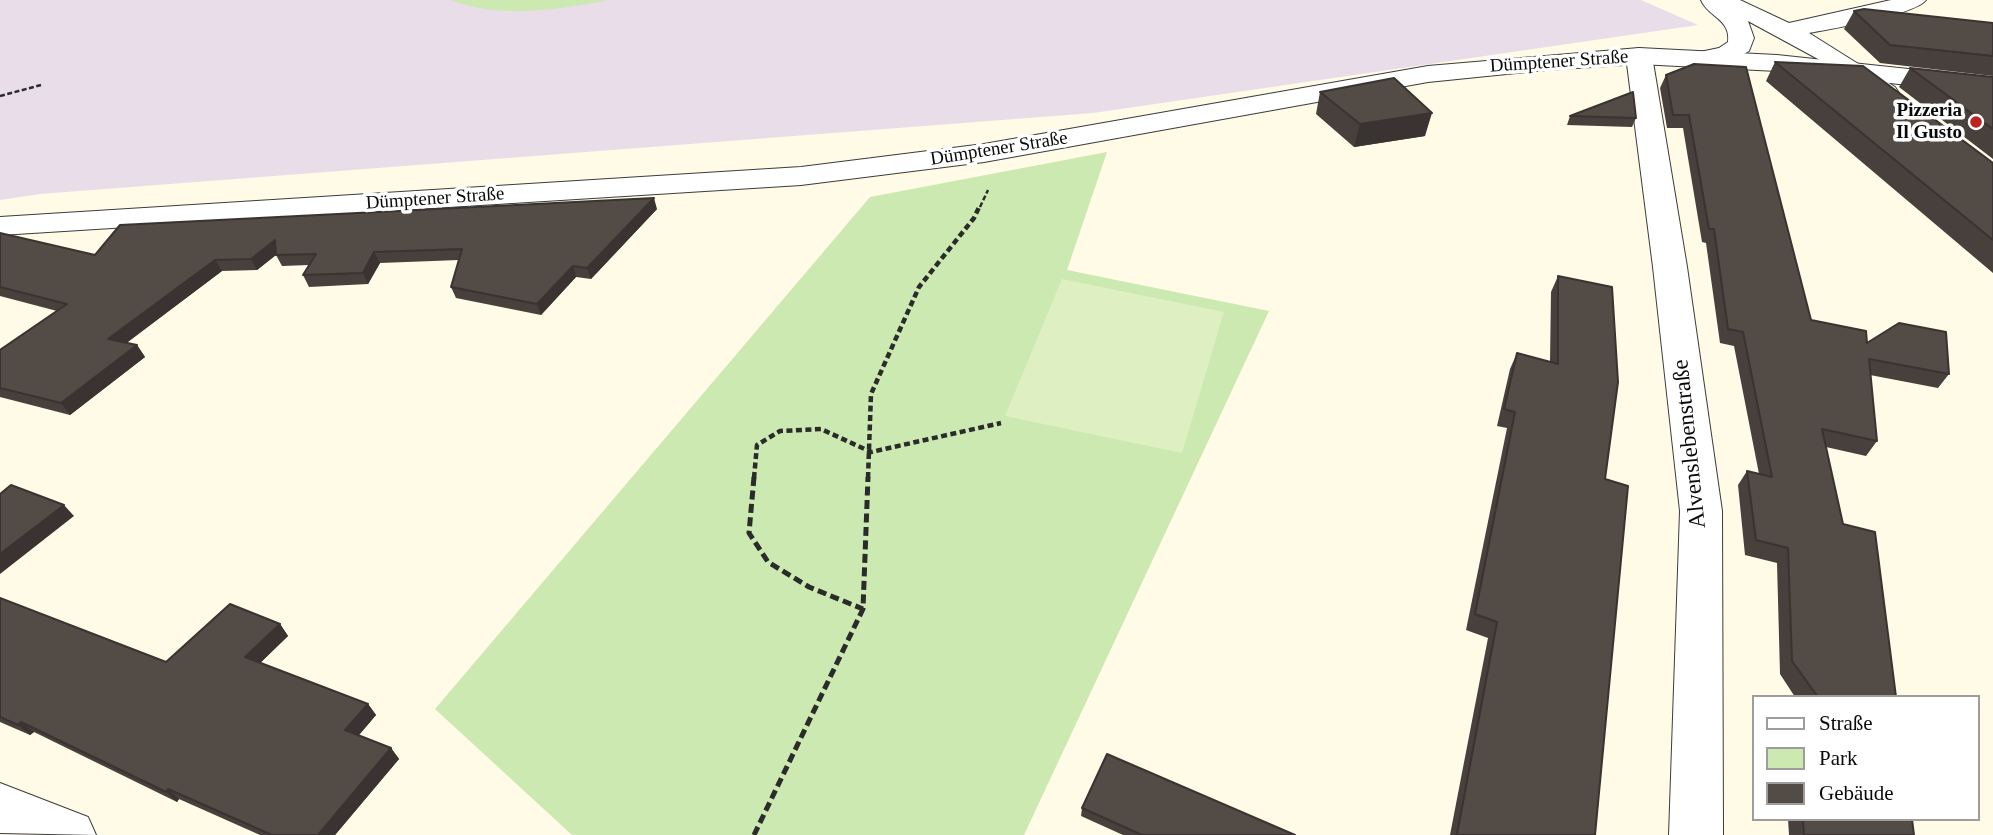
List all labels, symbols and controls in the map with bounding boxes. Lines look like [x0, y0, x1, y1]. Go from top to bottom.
street label: Dümptener Straße [1489, 46, 1629, 78]
place label: Pizzeria Il Gusto [1896, 100, 1962, 144]
marker: Pizzeria Il Gusto [1968, 114, 1984, 130]
street label: Dümptener Straße [929, 127, 1069, 171]
street label: Dümptener Straße [365, 183, 505, 215]
street label: Alvenslebenstraße [1667, 358, 1713, 530]
legend [1752, 695, 1979, 821]
text: Straße [1819, 711, 1873, 735]
text: Park [1819, 746, 1858, 770]
text: Gebäude [1819, 781, 1894, 805]

